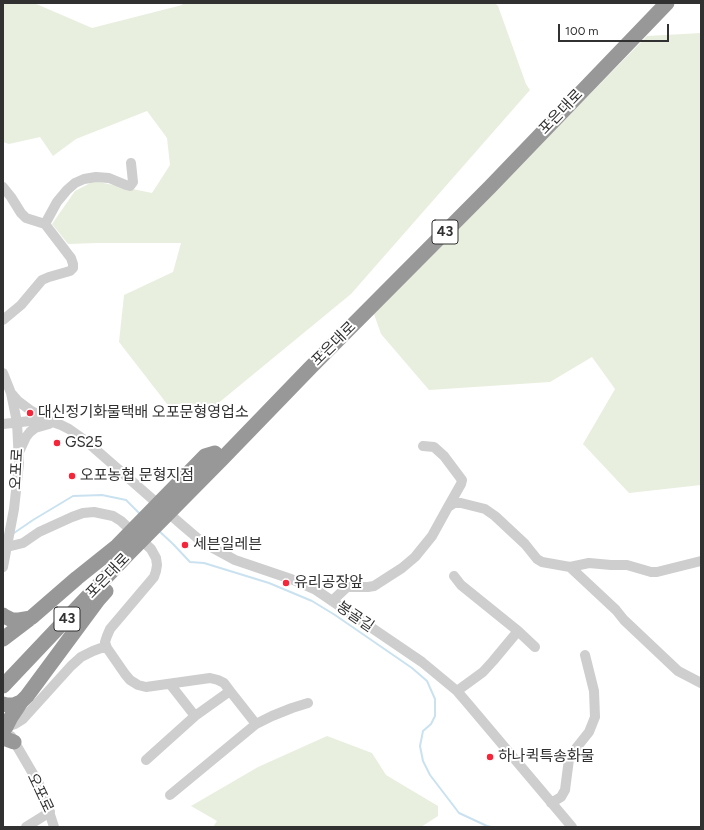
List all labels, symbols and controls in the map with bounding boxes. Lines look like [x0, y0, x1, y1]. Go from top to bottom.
scale bar [560, 16, 671, 42]
text: 100 m [565, 24, 599, 38]
street label: 포은대로 [535, 86, 587, 138]
road number: 43 [432, 220, 458, 244]
street label: 포은대로 [308, 318, 360, 370]
place label: 대신정기화물택배 오포문형영업소 [38, 404, 249, 422]
marker: 대신정기화물택배 오포문형영업소 [25, 408, 35, 418]
place label: GS25 [65, 434, 103, 452]
marker: GS25 [52, 438, 62, 448]
street label: 오포로 [7, 448, 27, 490]
place label: 오포농협 문형지점 [80, 467, 194, 485]
marker: 오포농협 문형지점 [67, 471, 77, 481]
place label: 세븐일레븐 [193, 536, 262, 554]
marker: 세븐일레븐 [180, 540, 190, 550]
street label: 포은대로 [82, 550, 134, 602]
place label: 유리공장앞 [294, 574, 363, 592]
marker: 유리공장앞 [281, 578, 291, 588]
street label: 봉골길 [333, 598, 377, 636]
road number: 43 [54, 607, 80, 631]
place label: 하나퀵특송화물 [498, 748, 595, 766]
marker: 하나퀵특송화물 [485, 752, 495, 762]
street label: 오포로 [23, 770, 57, 816]

